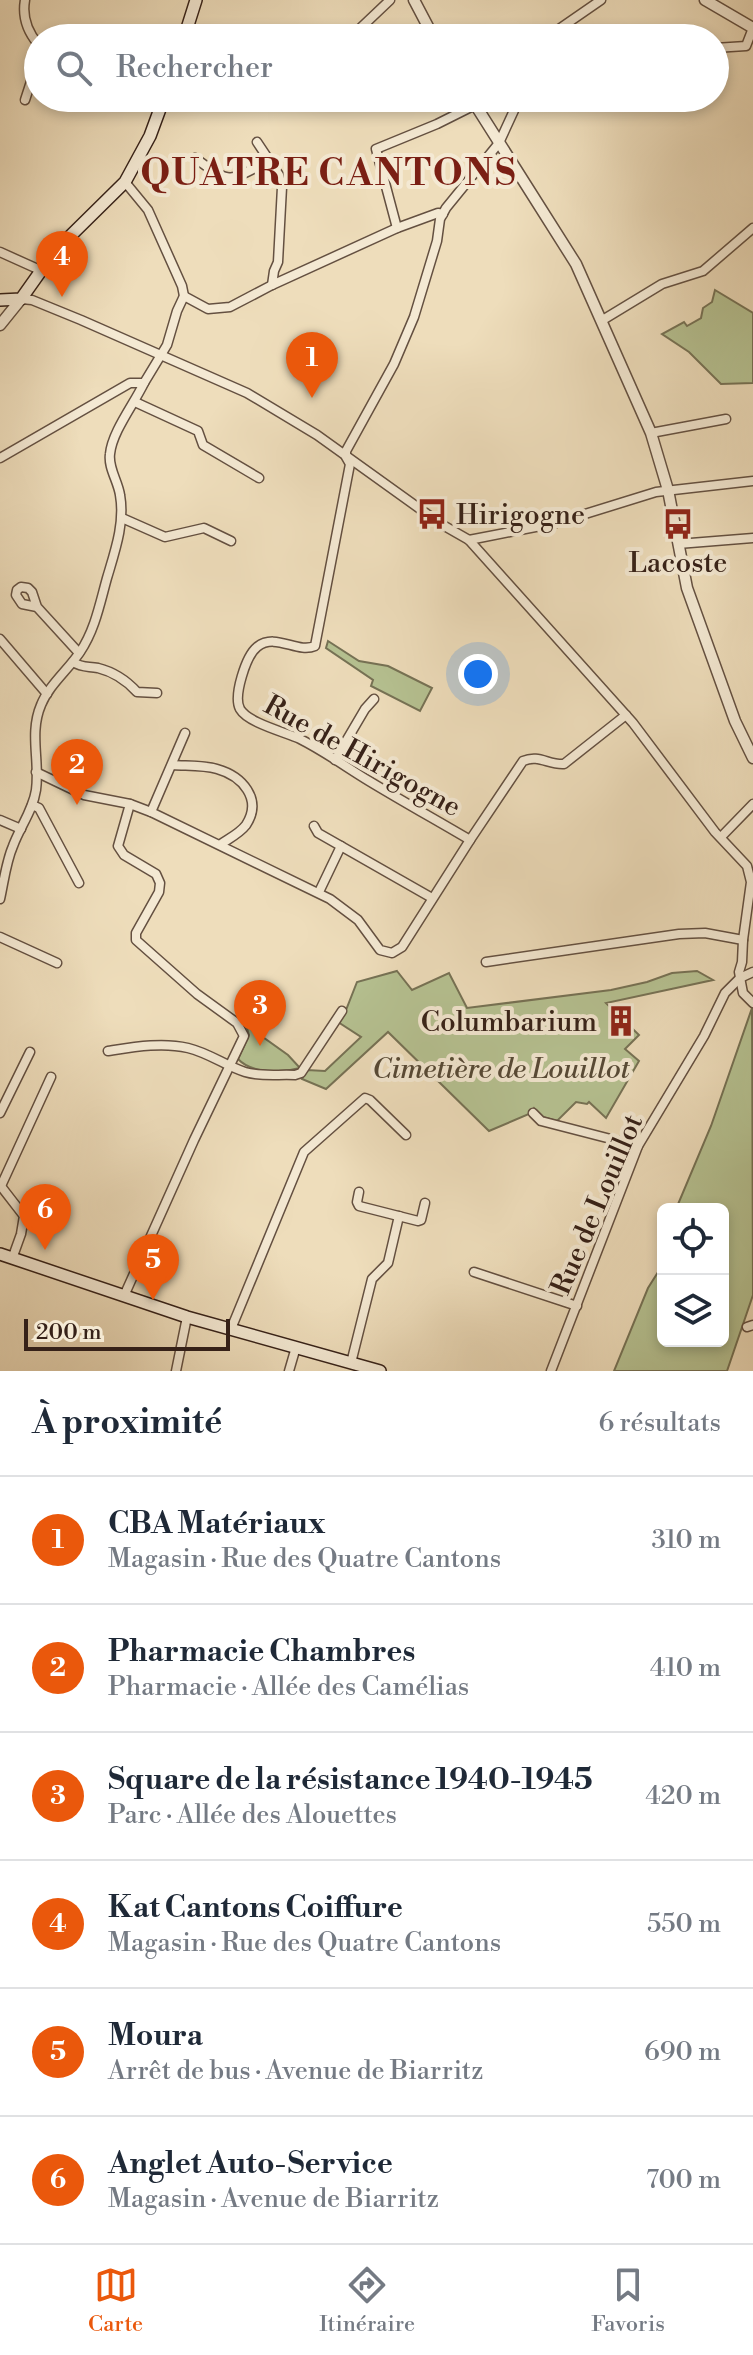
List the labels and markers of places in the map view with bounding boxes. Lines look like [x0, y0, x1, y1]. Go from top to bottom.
pin: 4 [36, 231, 88, 297]
pin: 1 [286, 332, 338, 398]
bus stop icon: Hirigogne [415, 497, 449, 531]
place label: Hirigogne [456, 498, 585, 533]
bus stop icon: Lacoste [661, 507, 695, 541]
place label: Lacoste [629, 546, 727, 581]
pin: 2 [51, 739, 103, 805]
pin: 3 [234, 980, 286, 1046]
building icon: Columbarium [604, 1004, 638, 1038]
place label: Columbarium [421, 1005, 597, 1040]
pin: 6 [19, 1184, 71, 1250]
pin: 5 [127, 1234, 179, 1300]

